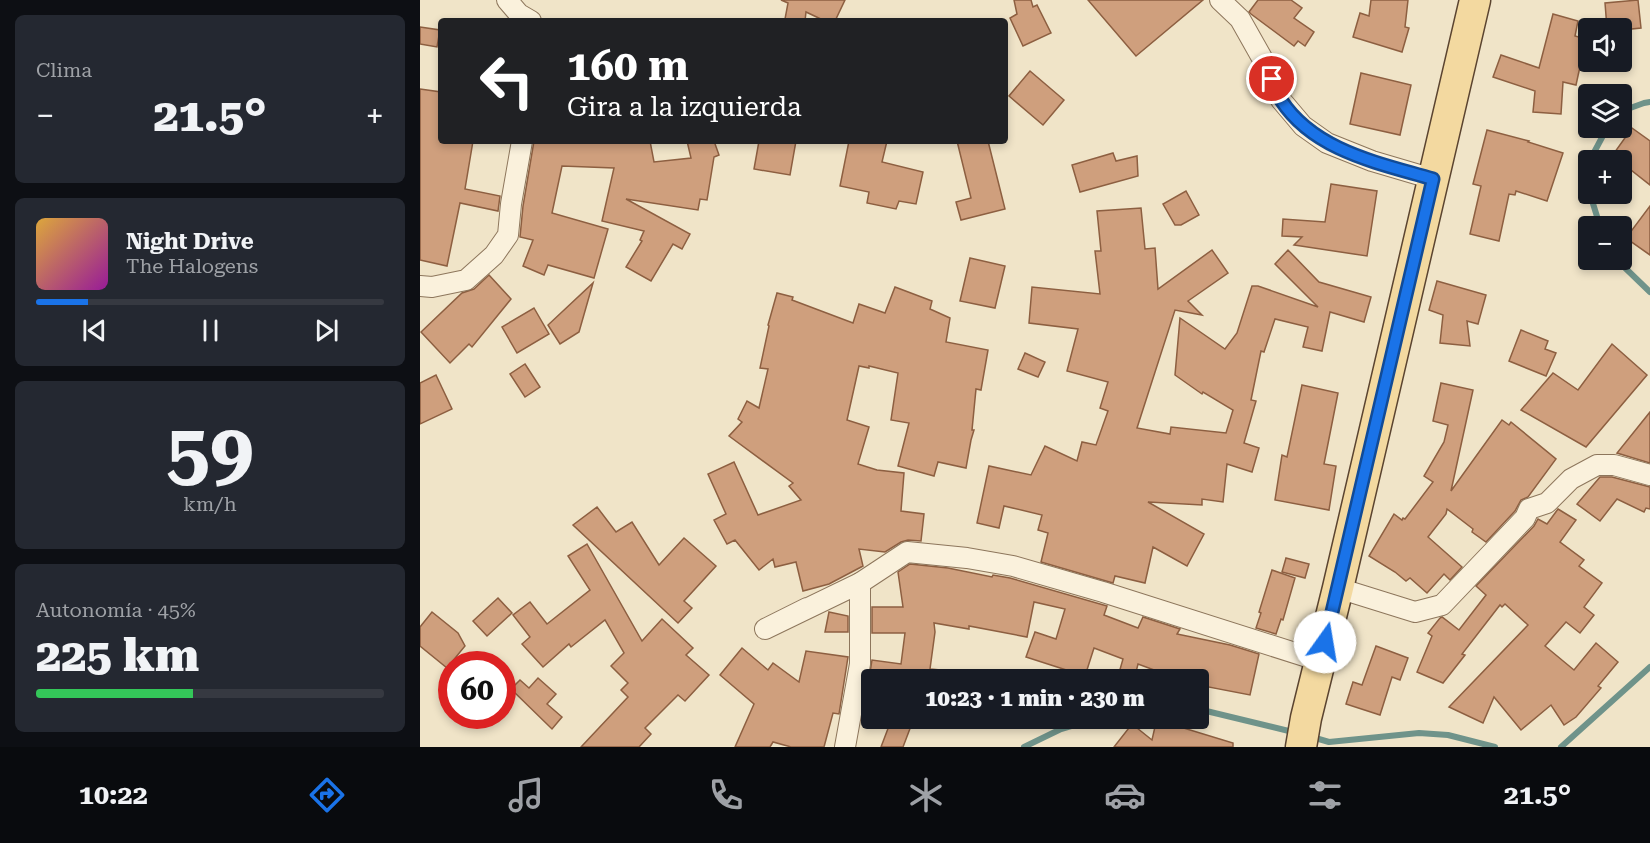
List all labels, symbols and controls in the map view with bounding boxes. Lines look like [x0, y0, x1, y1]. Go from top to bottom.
map controls [1578, 18, 1632, 270]
button: sound [1578, 18, 1632, 72]
text: 160 m [567, 41, 689, 90]
icon: left [468, 42, 546, 120]
pin [1246, 53, 1297, 104]
text: Clima [36, 58, 92, 82]
icon: arrive [1255, 62, 1288, 95]
button: layers [1578, 84, 1632, 138]
text: 21.5° [153, 89, 267, 142]
text: Gira a la izquierda [567, 91, 802, 123]
text: − [36, 96, 54, 135]
text: + [366, 96, 384, 135]
button: + [1578, 150, 1632, 204]
button: − [1578, 216, 1632, 270]
text: Night Drive [126, 229, 254, 254]
text: The Halogens [126, 254, 258, 278]
icon: previous [78, 314, 111, 347]
icon: pause [194, 314, 227, 347]
icon: next [310, 314, 343, 347]
text: 59 [166, 407, 254, 498]
text: km/h [183, 492, 237, 516]
text: Autonomía · 45% [36, 598, 196, 622]
position arrow [1293, 610, 1357, 674]
text: 225 km [36, 629, 199, 682]
speed limit sign: 60 [438, 651, 516, 729]
text: 10:23 · 1 min · 230 m [925, 686, 1145, 711]
icon: directions [306, 774, 348, 816]
icon: music [505, 774, 547, 816]
icon: phone [705, 774, 747, 816]
icon: climate [905, 774, 947, 816]
icon: car [1104, 774, 1146, 816]
icon: filters [1304, 774, 1346, 816]
text: 10:22 [79, 779, 148, 811]
text: 21.5° [1504, 779, 1571, 811]

